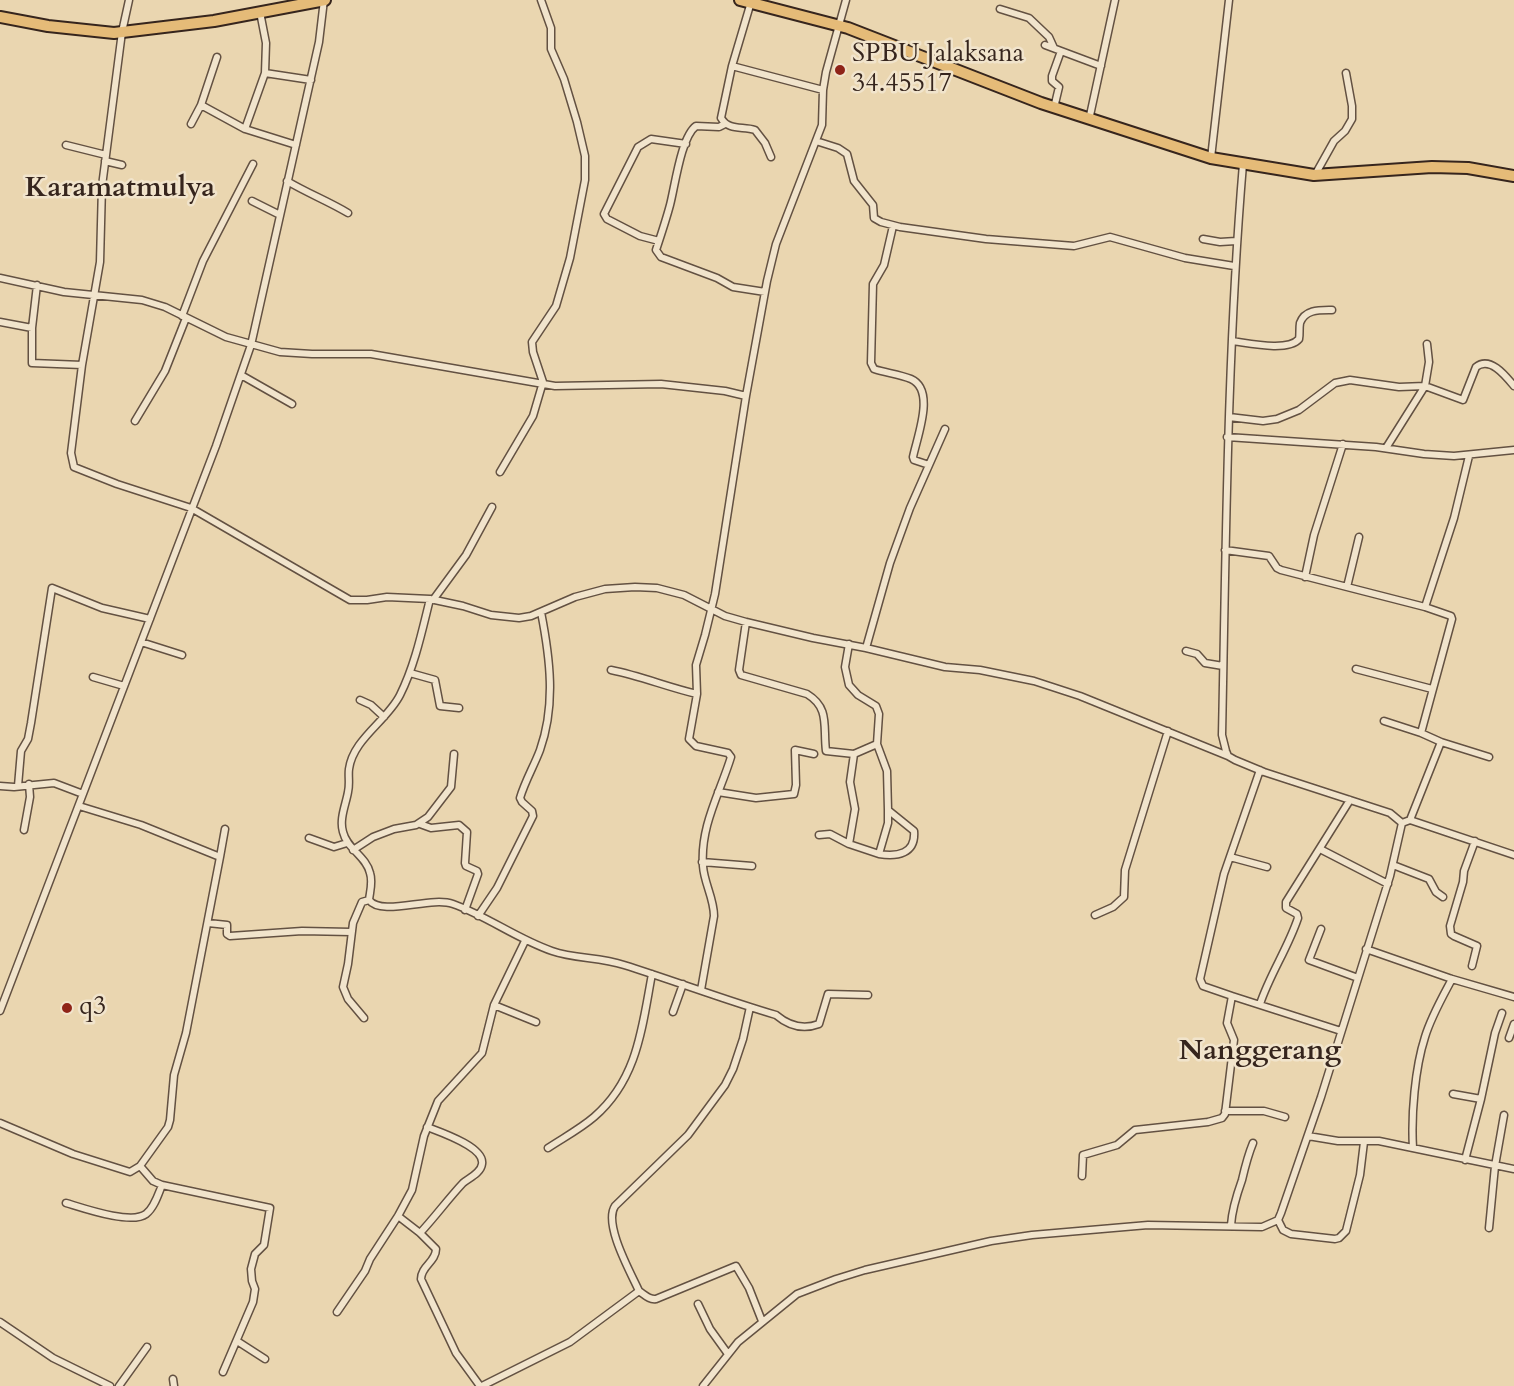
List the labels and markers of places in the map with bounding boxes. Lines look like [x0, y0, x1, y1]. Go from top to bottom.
place label: SPBU Jalaksana 34.45517 [852, 39, 1024, 100]
marker: SPBU Jalaksana 34.45517 [833, 63, 847, 77]
place label: q3 [79, 992, 106, 1024]
marker: q3 [60, 1001, 74, 1015]

